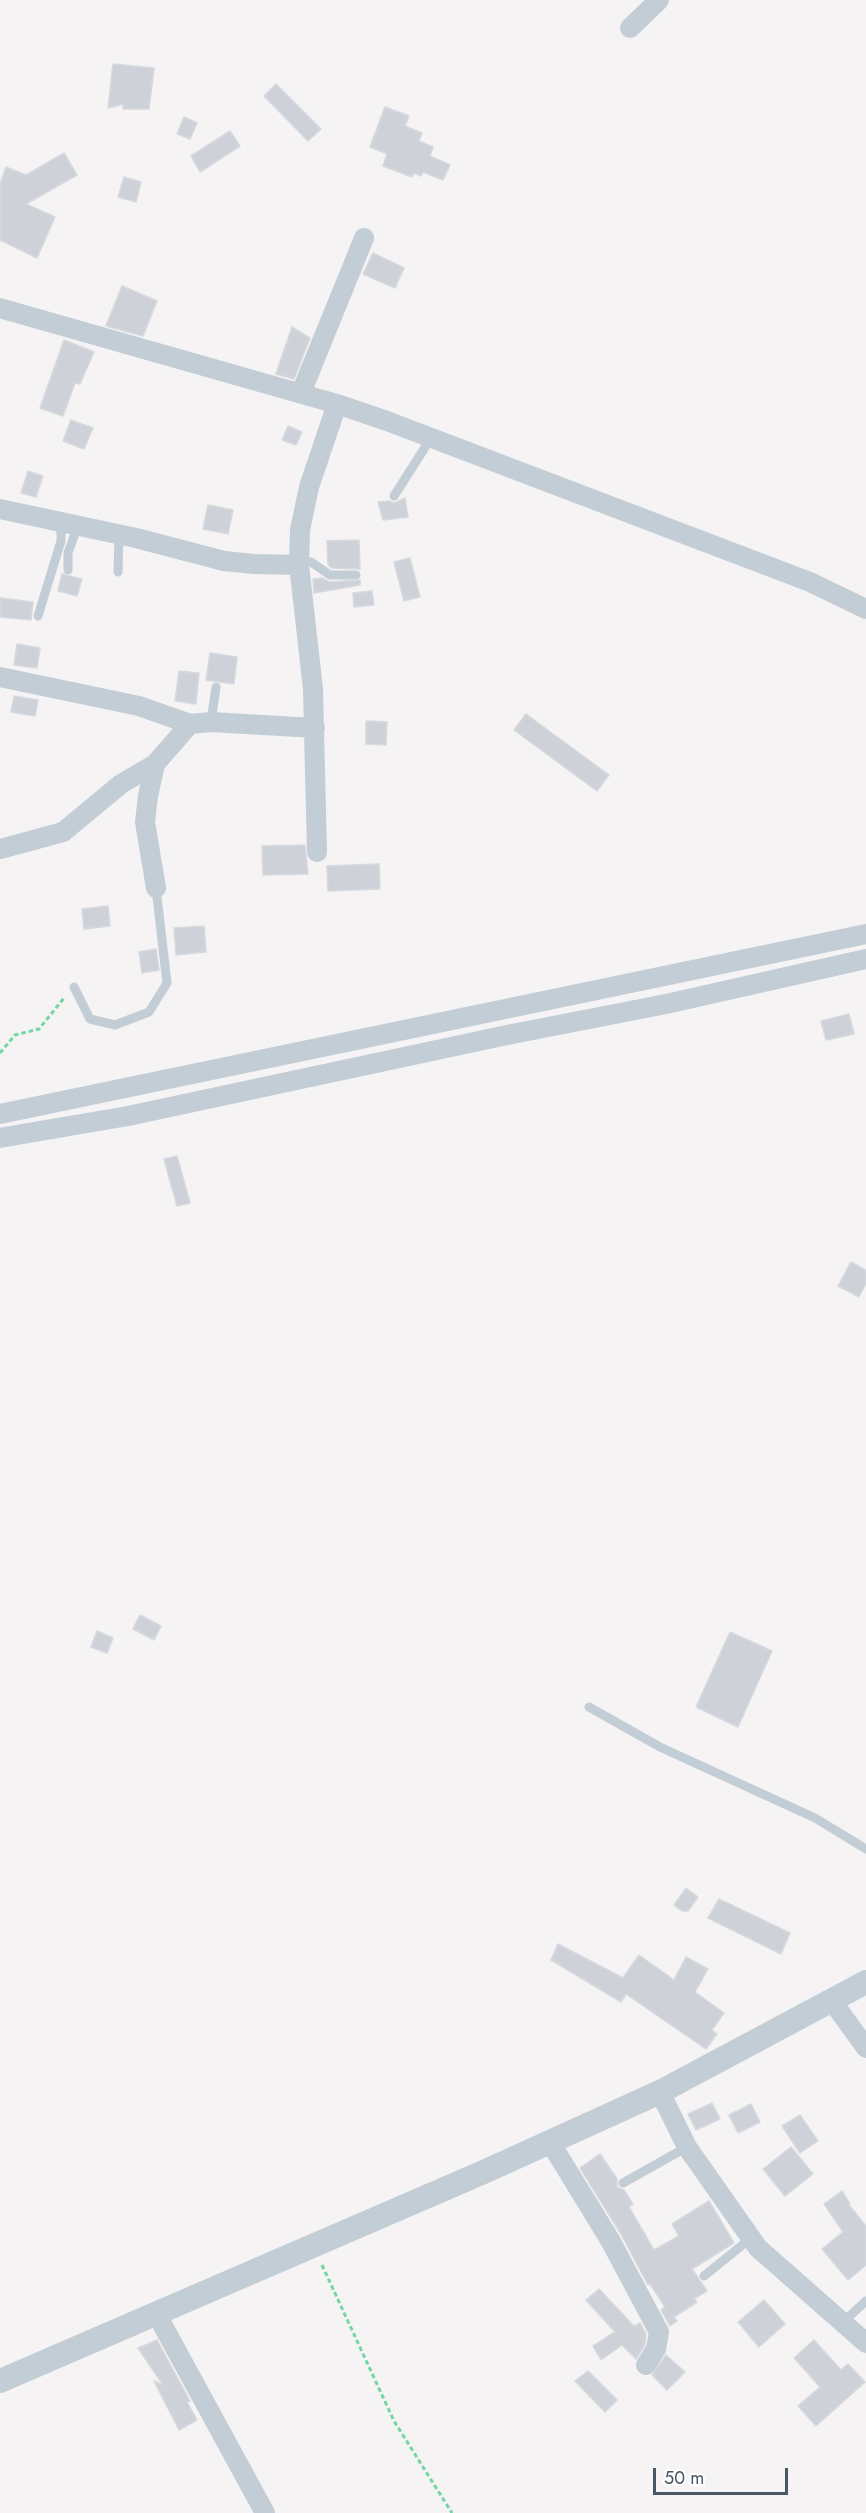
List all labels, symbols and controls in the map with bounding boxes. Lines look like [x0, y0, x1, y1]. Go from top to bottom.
scale bar [656, 2456, 791, 2494]
text: 50 m [664, 2465, 704, 2491]

